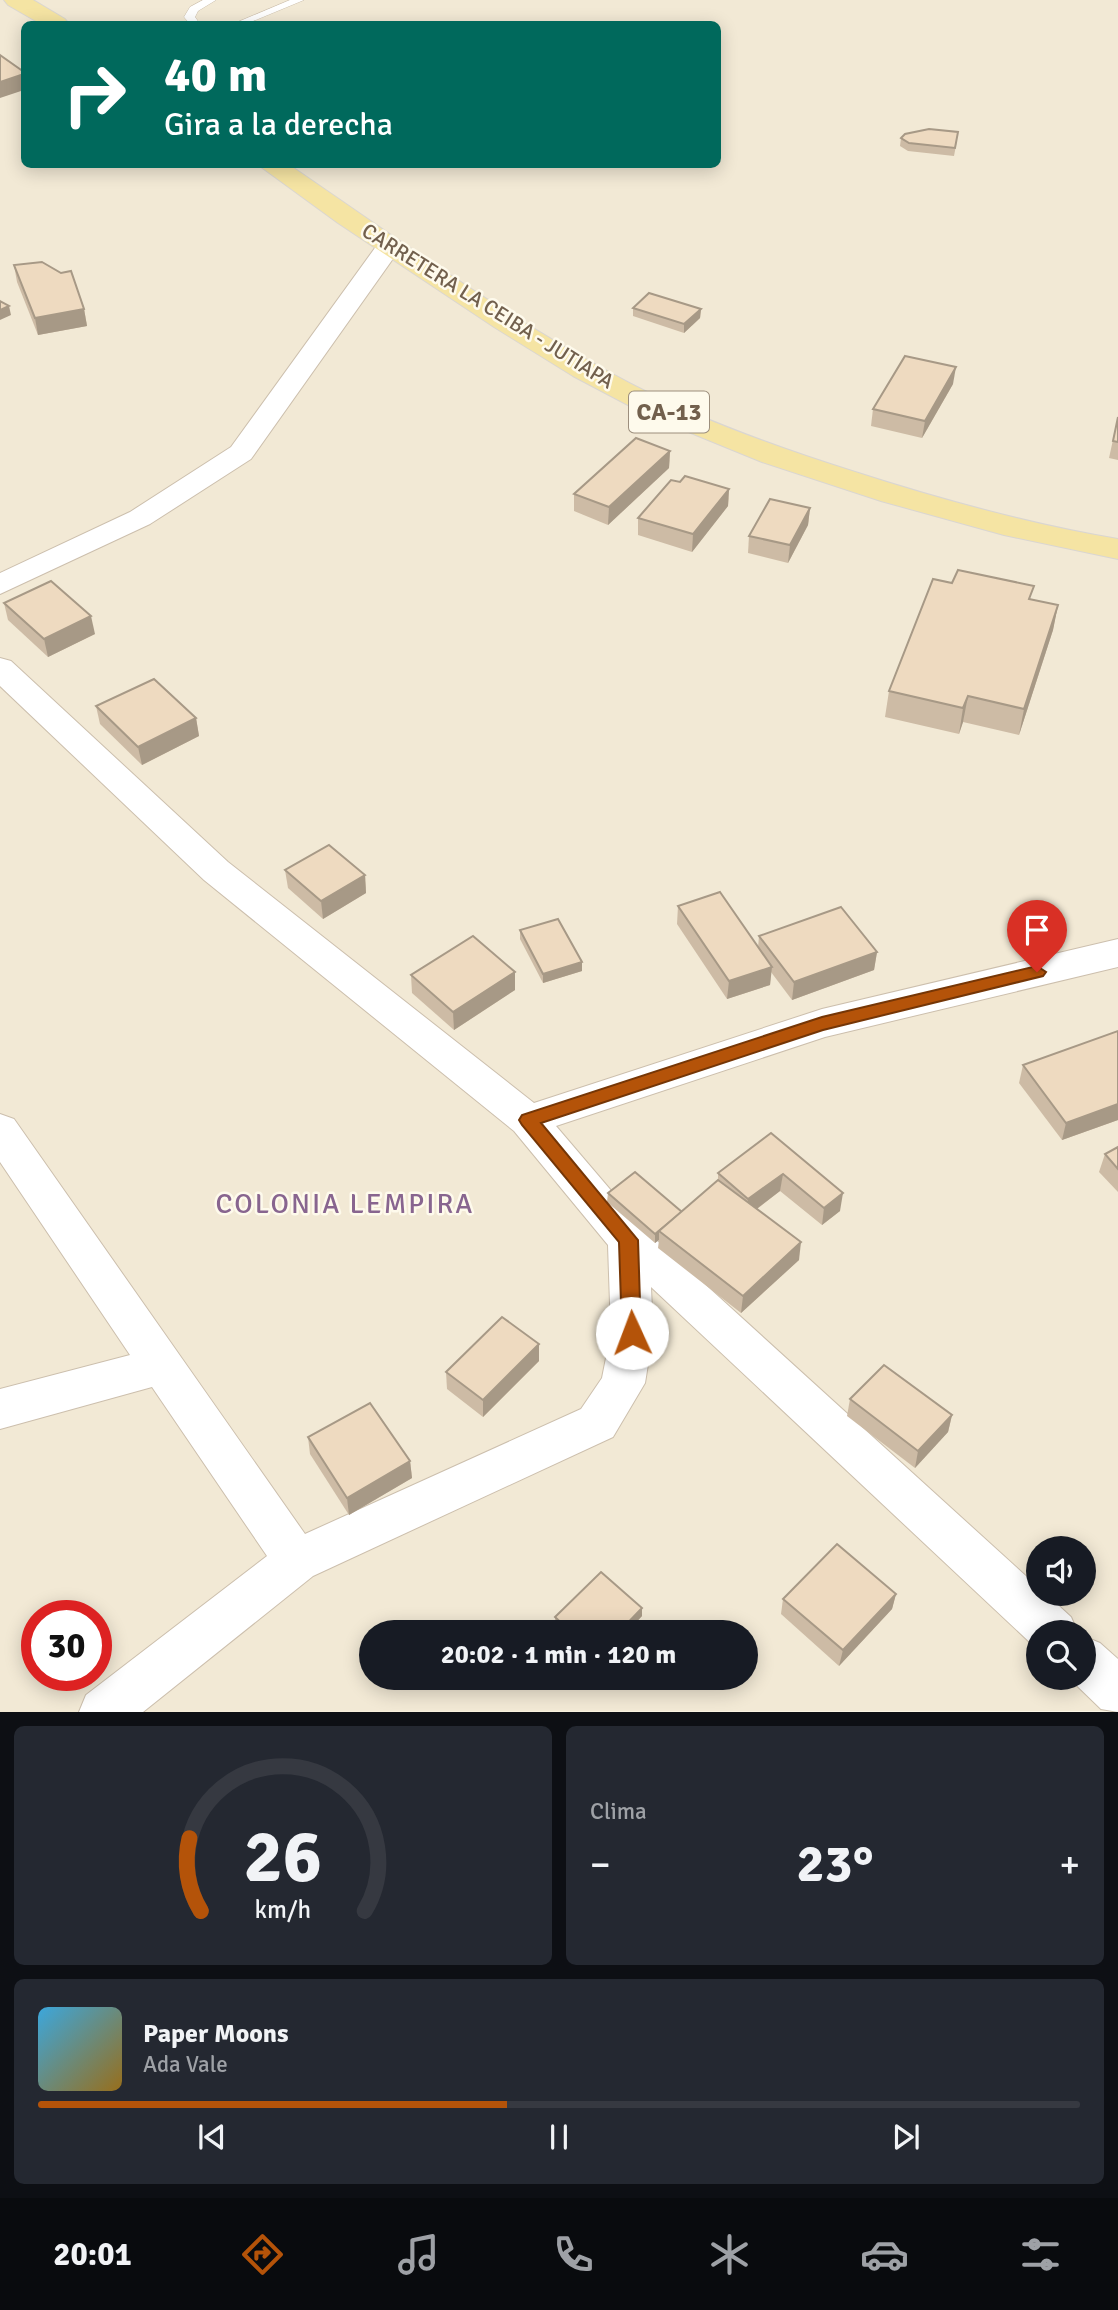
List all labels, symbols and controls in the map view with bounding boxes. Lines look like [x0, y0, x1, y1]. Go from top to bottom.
text: 40 m [164, 45, 267, 105]
icon: right [49, 49, 140, 140]
text: Gira a la derecha [164, 105, 393, 144]
street label: CARRETERA LA CEIBA - JUTIAPA [357, 218, 619, 395]
road number: CA-13 [629, 391, 709, 432]
pin [1007, 900, 1067, 972]
icon: arrive [1018, 911, 1056, 949]
district label: COLONIA LEMPIRA [216, 1187, 474, 1221]
position arrow [595, 1296, 669, 1370]
map controls [1026, 1536, 1096, 1690]
button: sound [1026, 1536, 1096, 1606]
speed limit sign: 30 [21, 1600, 112, 1691]
button: search [1026, 1620, 1096, 1690]
text: 20:02 · 1 min · 120 m [441, 1639, 676, 1671]
text: Clima [590, 1797, 647, 1826]
text: 26 [244, 1814, 322, 1903]
text: 23° [797, 1832, 873, 1896]
text: − [590, 1841, 611, 1888]
text: + [1059, 1841, 1080, 1888]
text: km/h [255, 1894, 311, 1925]
text: Paper Moons [143, 2018, 289, 2050]
text: Ada Vale [143, 2050, 228, 2079]
icon: previous [193, 2118, 231, 2156]
icon: pause [540, 2118, 578, 2156]
icon: next [887, 2118, 925, 2156]
icon: directions [238, 2230, 287, 2279]
icon: music [394, 2230, 443, 2279]
icon: phone [549, 2230, 598, 2279]
icon: climate [705, 2230, 754, 2279]
icon: car [860, 2230, 909, 2279]
icon: filters [1016, 2230, 1065, 2279]
text: 20:01 [53, 2235, 132, 2274]

